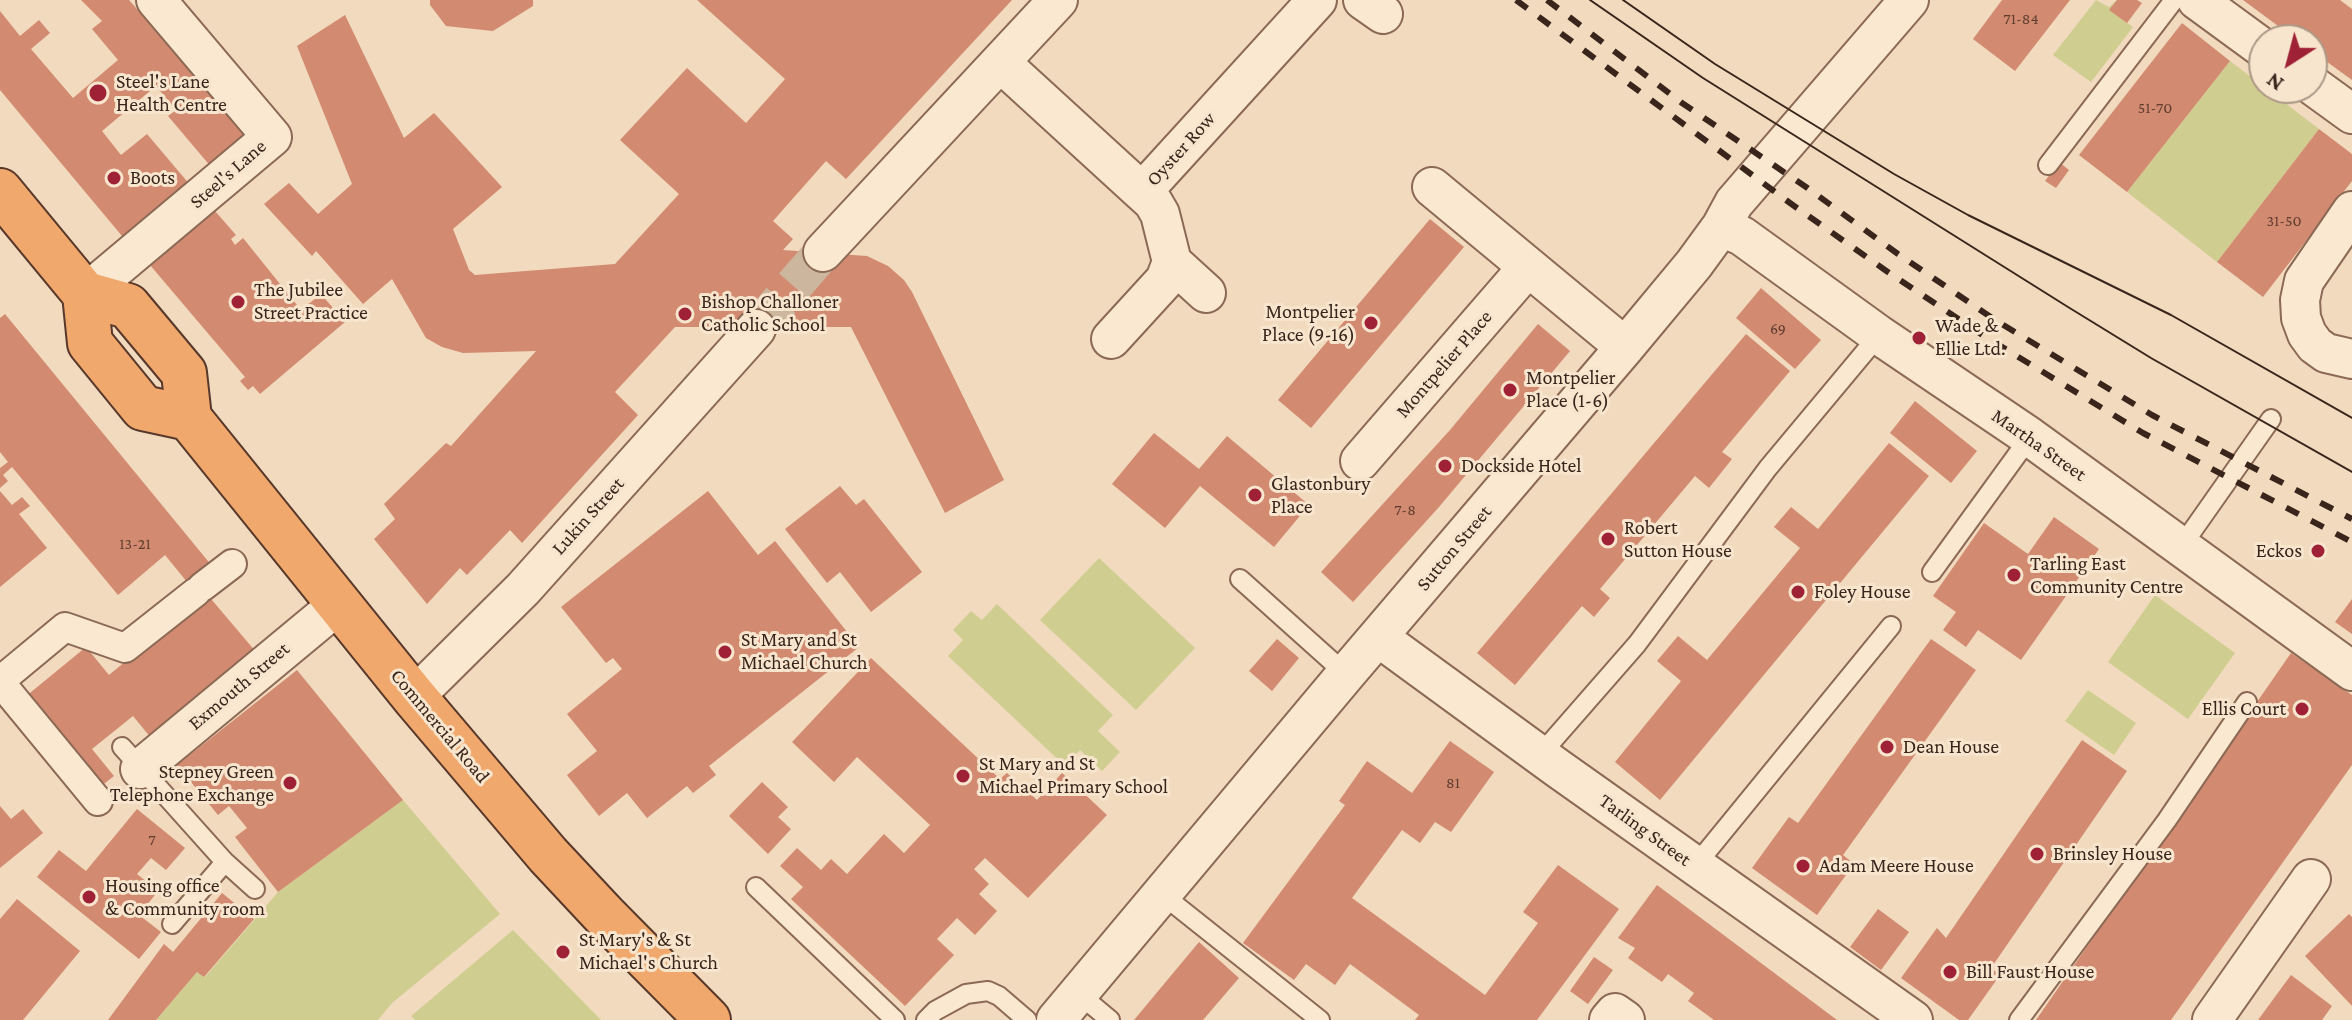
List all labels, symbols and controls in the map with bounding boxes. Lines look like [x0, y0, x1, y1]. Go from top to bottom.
house number: 71-84 [2003, 9, 2039, 29]
north arrow [2248, 24, 2328, 104]
text: N [2261, 68, 2288, 97]
place label: Steel's Lane Health Centre [116, 70, 227, 117]
marker: Steel's Lane Health Centre [87, 82, 109, 104]
house number: 51-70 [2138, 98, 2172, 118]
street label: Oyster Row [1141, 107, 1221, 191]
street label: Steel's Lane [185, 134, 271, 214]
place label: Boots [130, 166, 175, 190]
marker: Boots [105, 169, 123, 187]
house number: 31-50 [2266, 211, 2302, 231]
place label: The Jubilee Street Practice [254, 278, 368, 325]
place label: Bishop Challoner Catholic School [701, 290, 839, 337]
marker: The Jubilee Street Practice [229, 293, 247, 311]
place label: Montpelier Place (9-16) [1262, 300, 1355, 347]
marker: Bishop Challoner Catholic School [676, 305, 694, 323]
street label: Montpelier Place [1391, 305, 1497, 423]
marker: Montpelier Place (9-16) [1362, 314, 1380, 332]
place label: Wade & Ellie Ltd. [1935, 314, 2006, 361]
house number: 69 [1770, 319, 1786, 339]
marker: Wade & Ellie Ltd. [1910, 329, 1928, 347]
place label: Montpelier Place (1-6) [1526, 366, 1616, 413]
marker: Montpelier Place (1-6) [1501, 381, 1519, 399]
street label: Martha Street [1987, 404, 2091, 486]
place label: Dockside Hotel [1461, 454, 1582, 478]
marker: Dockside Hotel [1436, 457, 1454, 475]
street label: Lukin Street [547, 472, 629, 560]
place label: Glastonbury Place [1271, 472, 1370, 519]
marker: Glastonbury Place [1246, 486, 1264, 504]
house number: 7-8 [1394, 500, 1416, 520]
street label: Sutton Street [1411, 500, 1497, 596]
place label: Robert Sutton House [1624, 516, 1732, 563]
marker: Robert Sutton House [1599, 530, 1617, 548]
house number: 13-21 [119, 534, 151, 554]
place label: Eckos [2256, 539, 2302, 563]
marker: Eckos [2309, 542, 2327, 560]
place label: Tarling East Community Centre [2030, 552, 2183, 599]
marker: Tarling East Community Centre [2005, 566, 2023, 584]
place label: Foley House [1814, 580, 1911, 604]
marker: Foley House [1789, 583, 1807, 601]
place label: St Mary and St Michael Church [741, 628, 868, 675]
street label: Exmouth Street [184, 637, 294, 735]
marker: St Mary and St Michael Church [716, 643, 734, 661]
street label: Commercial Road [385, 664, 495, 788]
place label: Ellis Court [2202, 697, 2286, 721]
marker: Ellis Court [2293, 700, 2311, 718]
place label: Dean House [1903, 735, 1999, 759]
marker: Dean House [1878, 738, 1896, 756]
place label: St Mary and St Michael Primary School [979, 752, 1168, 799]
place label: Stepney Green Telephone Exchange [110, 760, 274, 807]
marker: St Mary and St Michael Primary School [954, 767, 972, 785]
house number: 81 [1446, 773, 1460, 793]
marker: Stepney Green Telephone Exchange [281, 774, 299, 792]
street label: Tarling Street [1594, 789, 1696, 871]
house number: 7 [148, 830, 156, 850]
place label: Brinsley House [2053, 842, 2172, 866]
marker: Brinsley House [2028, 845, 2046, 863]
place label: Adam Meere House [1819, 854, 1974, 878]
marker: Adam Meere House [1794, 857, 1812, 875]
place label: Housing office & Community room [105, 874, 265, 921]
marker: Housing office & Community room [80, 888, 98, 906]
place label: St Mary's & St Michael's Church [579, 928, 718, 975]
marker: St Mary's & St Michael's Church [554, 943, 572, 961]
place label: Bill Faust House [1966, 960, 2094, 984]
marker: Bill Faust House [1941, 963, 1959, 981]

